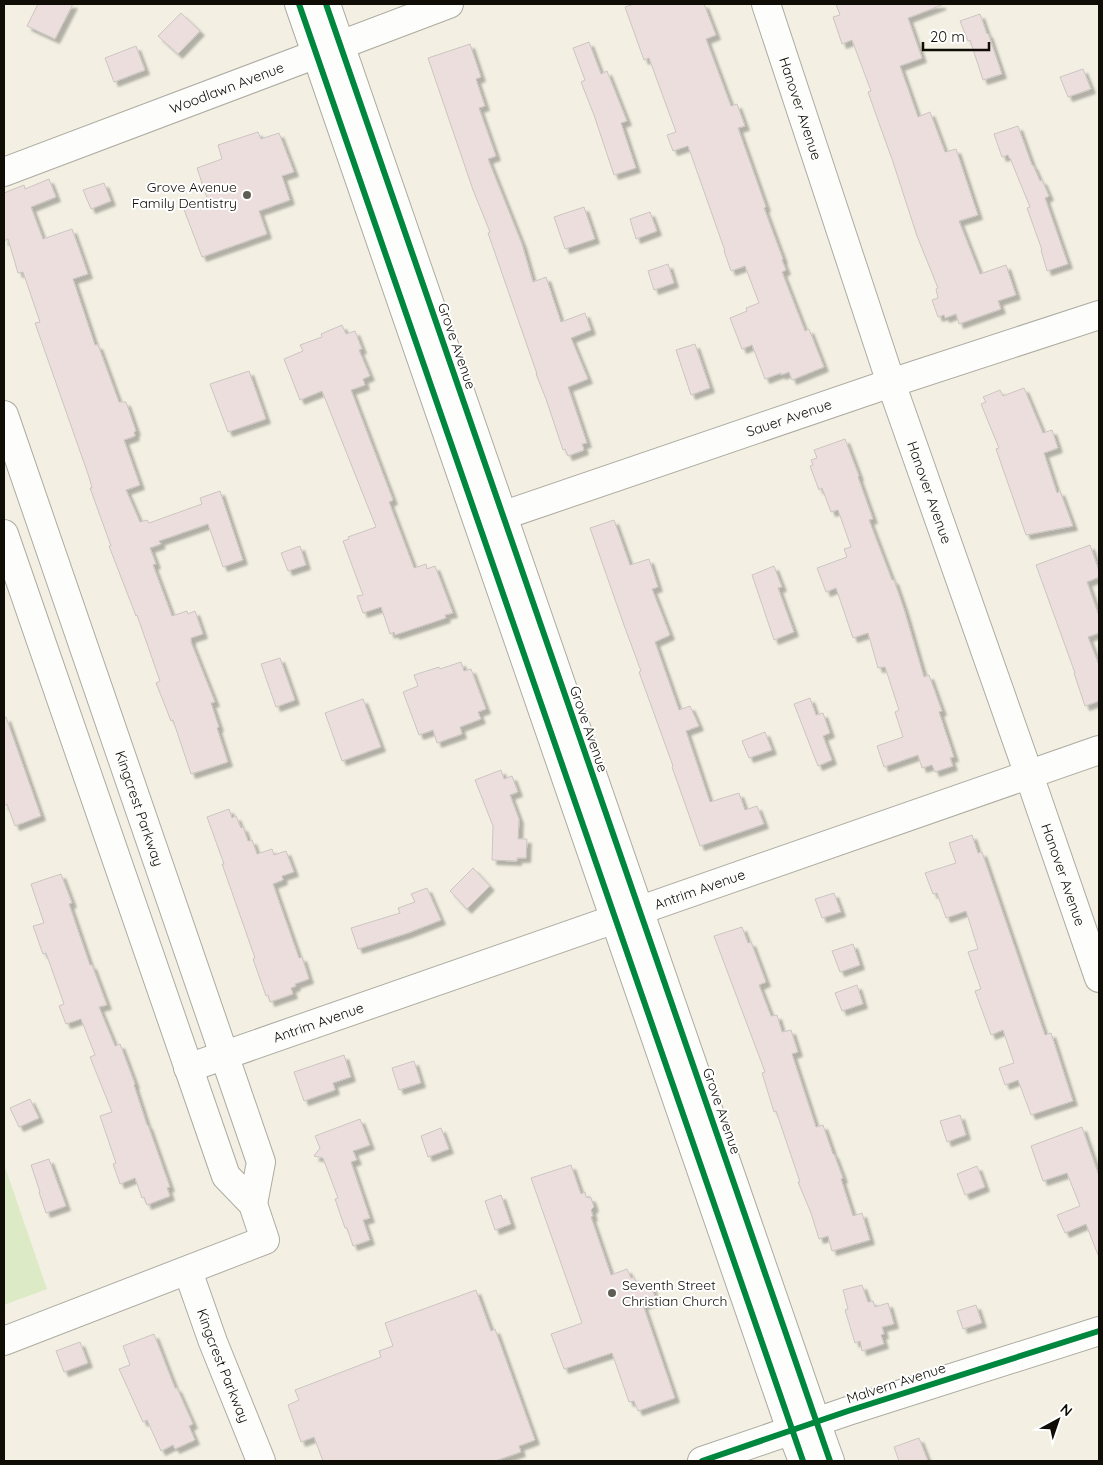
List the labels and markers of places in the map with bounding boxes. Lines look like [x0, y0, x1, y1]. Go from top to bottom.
place label: Grove Avenue Family Dentistry [132, 178, 237, 212]
marker: Grove Avenue Family Dentistry [241, 189, 253, 201]
place label: Seventh Street Christian Church [622, 1276, 728, 1310]
marker: Seventh Street Christian Church [606, 1287, 618, 1299]

